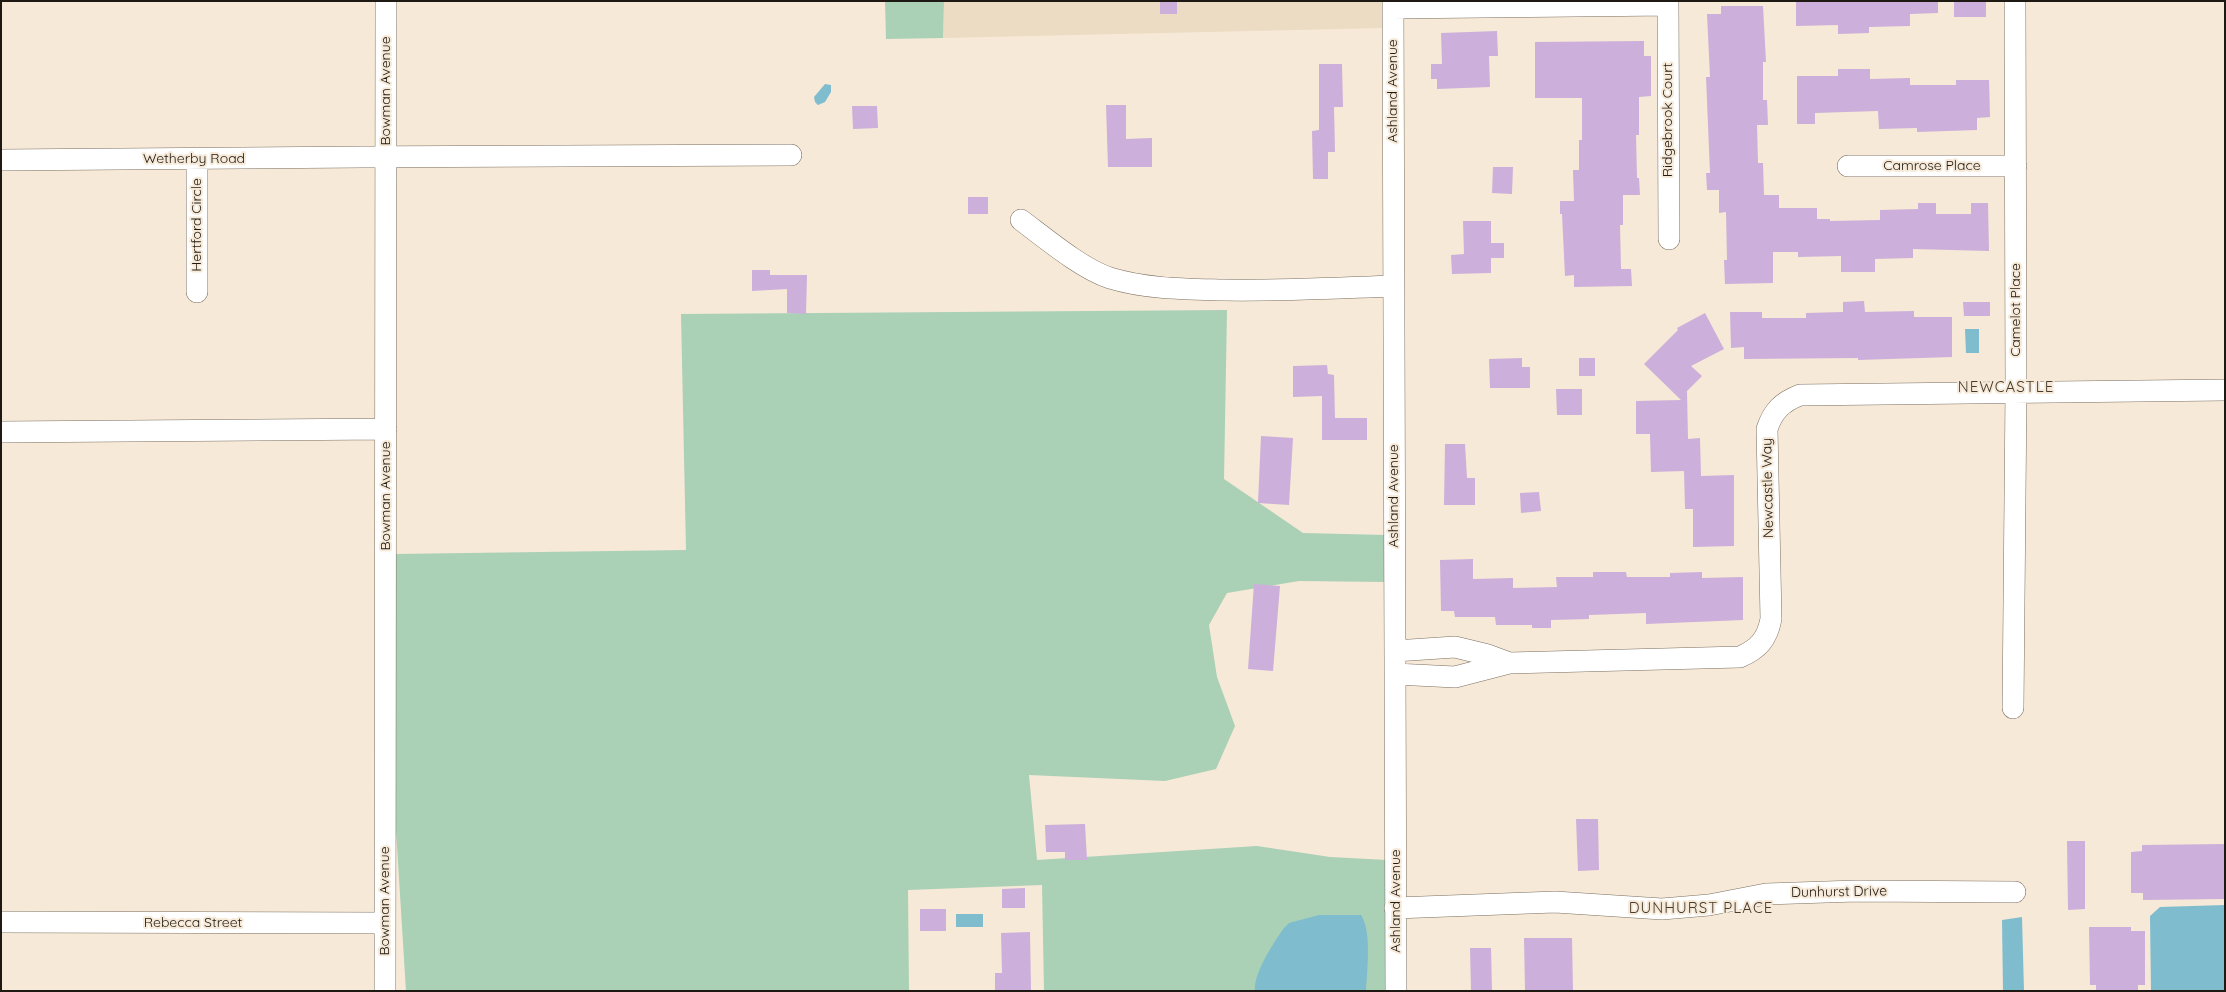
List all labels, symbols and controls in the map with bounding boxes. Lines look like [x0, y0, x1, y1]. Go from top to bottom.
street label: Bowman Avenue [378, 36, 394, 146]
street label: Ashland Avenue [1385, 39, 1401, 143]
street label: Ridgebrook Court [1660, 63, 1676, 177]
street label: Wetherby Road [143, 151, 245, 167]
street label: Camrose Place [1883, 158, 1981, 174]
street label: Hertford Circle [189, 178, 205, 272]
street label: Camelot Place [2008, 263, 2024, 357]
district label: NEWCASTLE [1957, 378, 2055, 396]
street label: Newcastle Way [1759, 438, 1777, 538]
street label: Bowman Avenue [378, 441, 394, 551]
street label: Ashland Avenue [1386, 444, 1402, 548]
street label: Bowman Avenue [377, 846, 393, 956]
street label: Ashland Avenue [1388, 849, 1404, 953]
street label: Dunhurst Drive [1791, 883, 1887, 901]
district label: DUNHURST PLACE [1627, 899, 1775, 917]
street label: Rebecca Street [144, 915, 242, 931]

